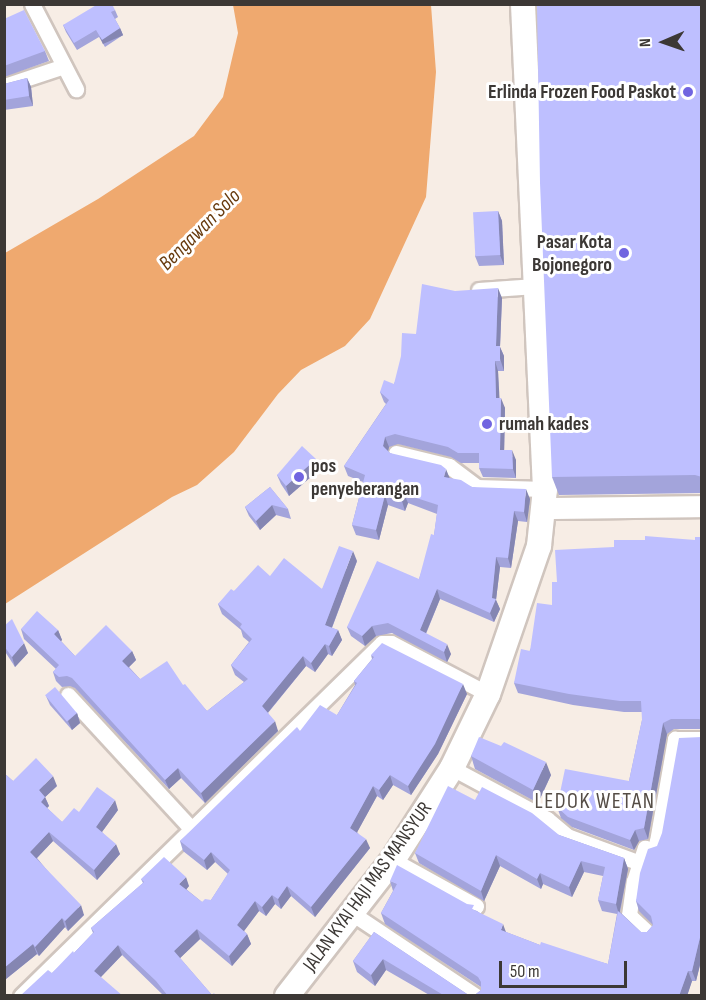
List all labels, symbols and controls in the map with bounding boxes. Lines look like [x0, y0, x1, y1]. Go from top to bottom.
north arrow [634, 12, 694, 72]
text: N [636, 38, 655, 47]
place label: Erlinda Frozen Food Paskot [488, 80, 676, 104]
marker: Erlinda Frozen Food Paskot [681, 85, 695, 99]
water label: Bengawan Solo [154, 184, 246, 276]
place label: Pasar Kota Bojonegoro [532, 230, 612, 277]
marker: Pasar Kota Bojonegoro [617, 246, 631, 260]
place label: rumah kades [499, 412, 589, 436]
marker: rumah kades [480, 417, 494, 431]
place label: pos penyeberangan [311, 454, 419, 501]
marker: pos penyeberangan [292, 470, 306, 484]
district label: LEDOK WETAN [535, 789, 655, 815]
street label: JALAN KYAI HAJI MAS MANSYUR [298, 798, 438, 976]
scale bar [502, 949, 630, 987]
text: 50 m [510, 961, 540, 982]

